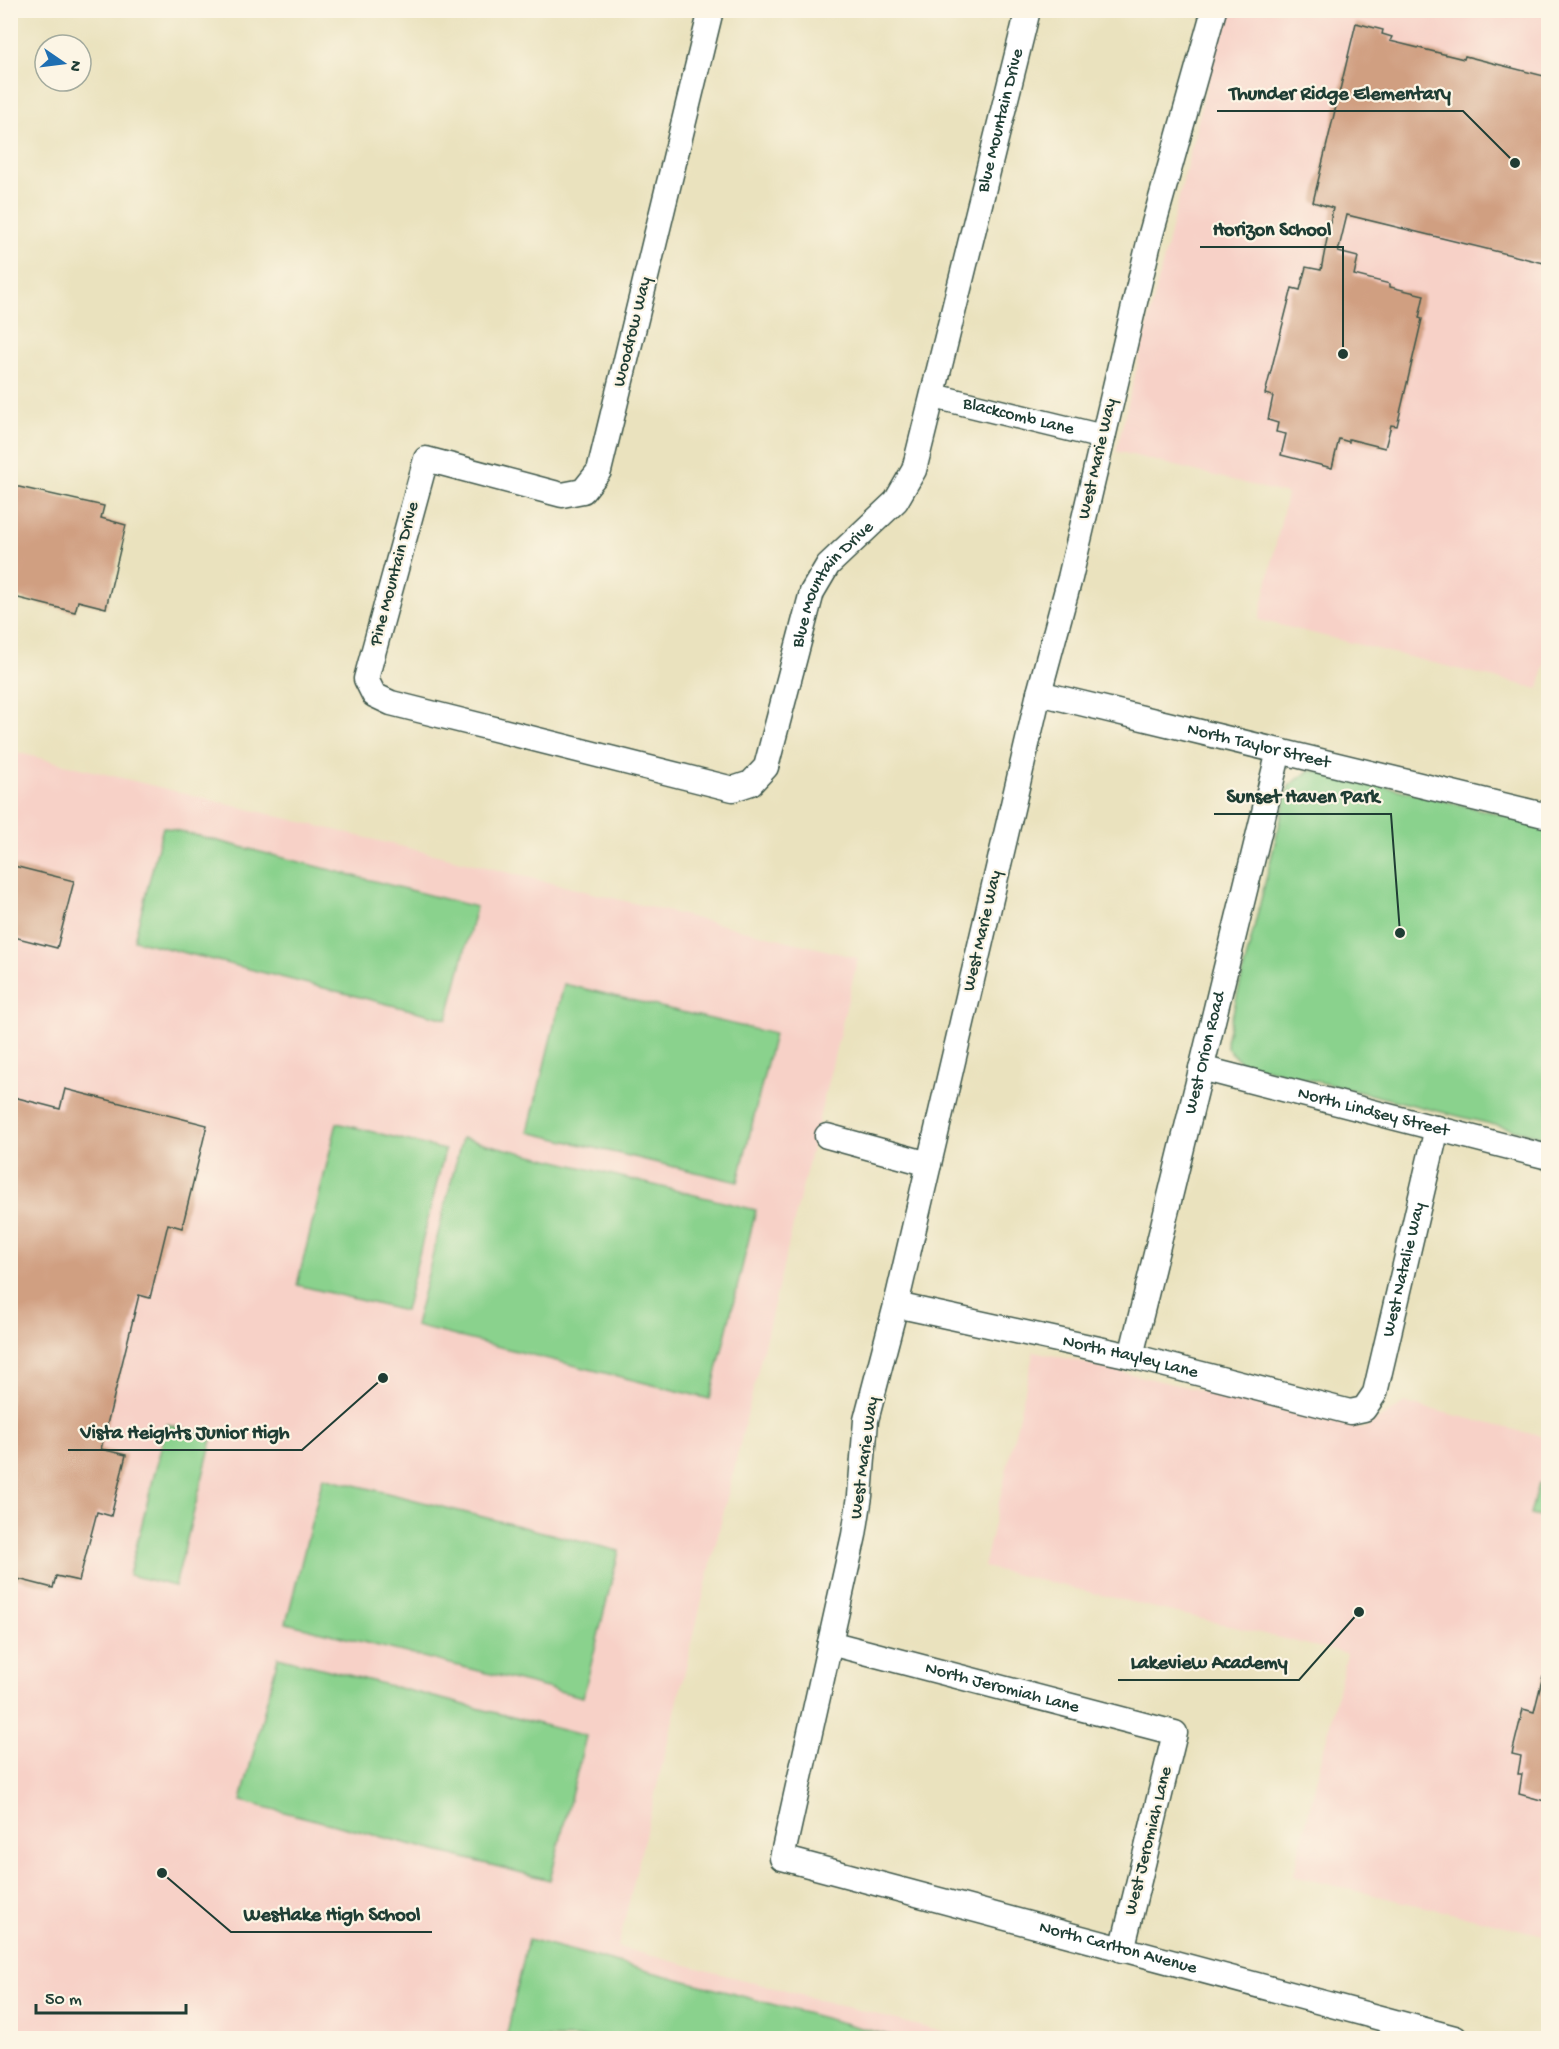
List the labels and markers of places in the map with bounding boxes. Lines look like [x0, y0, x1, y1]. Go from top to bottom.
callout: Thunder Ridge Elementary [1217, 73, 1463, 111]
callout: Horizon School [1200, 209, 1343, 247]
callout: Sunset Haven Park [1214, 776, 1391, 814]
callout: Vista Heights Junior High [68, 1412, 302, 1450]
callout: Lakeview Academy [1118, 1642, 1299, 1680]
callout: Westlake High School [231, 1894, 432, 1932]

